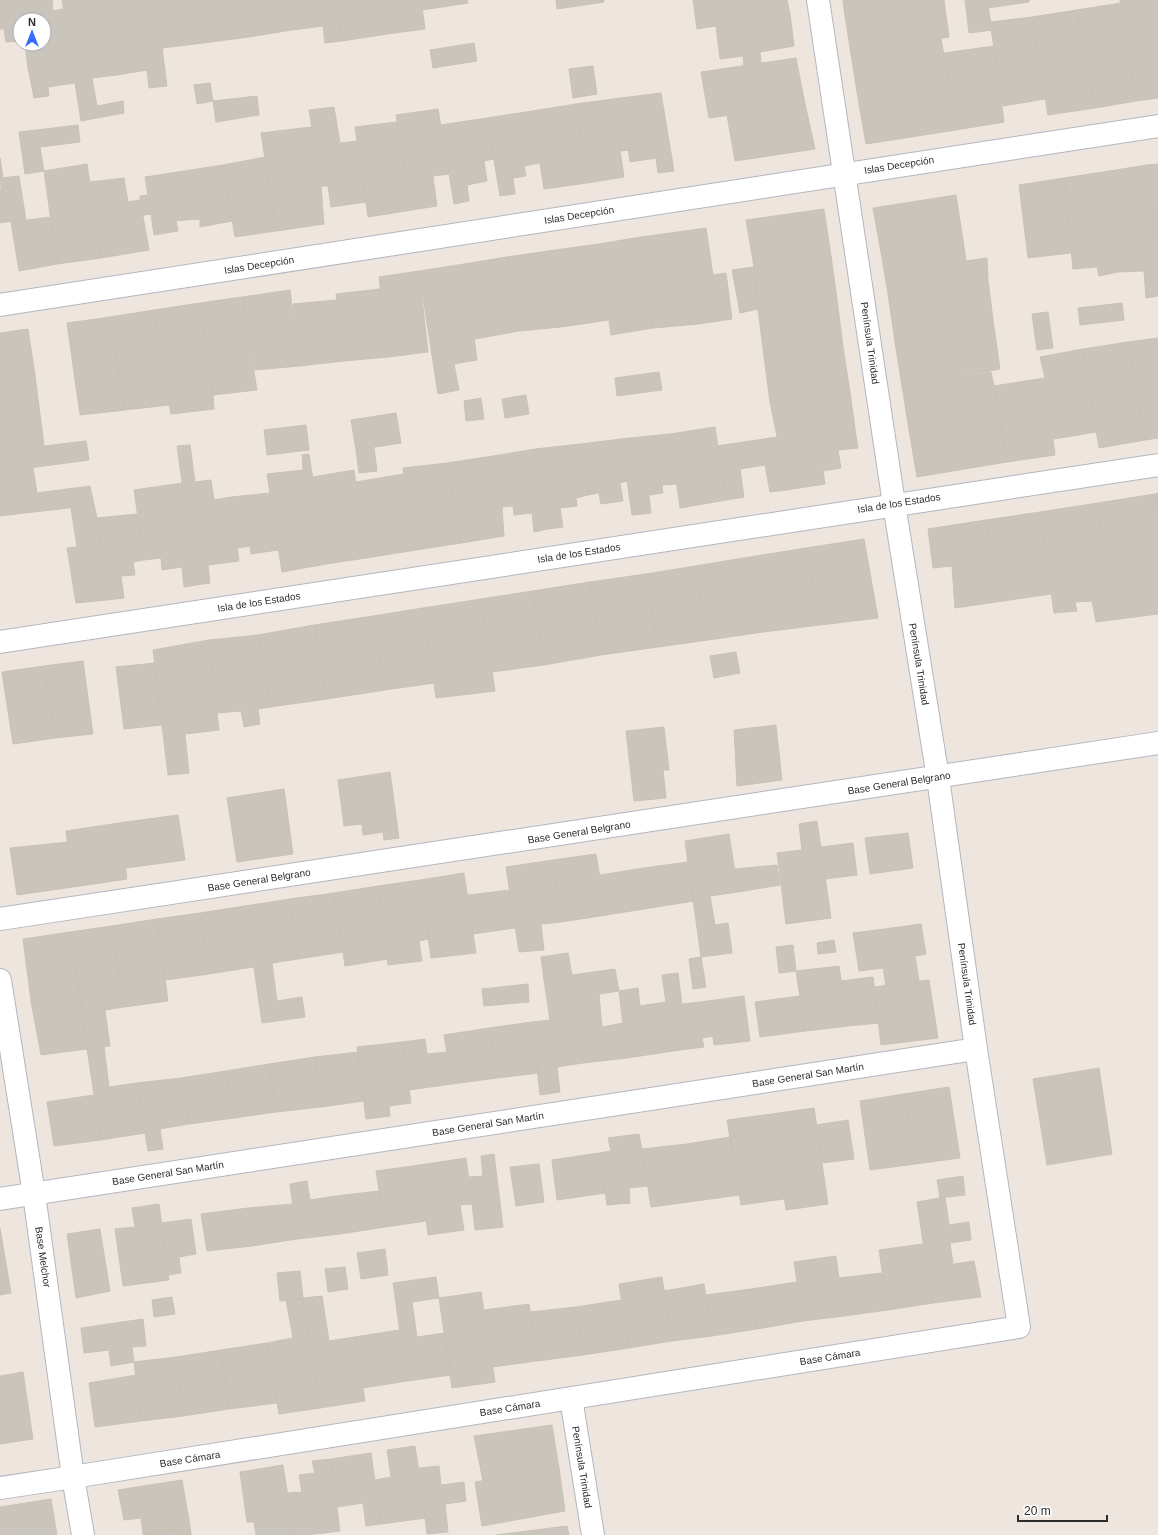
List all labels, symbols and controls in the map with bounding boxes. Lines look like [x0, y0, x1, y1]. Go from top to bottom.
north arrow [12, 12, 52, 52]
text: N [28, 16, 36, 28]
street label: Islas Decepción [863, 154, 935, 176]
street label: Islas Decepción [543, 204, 615, 226]
street label: Islas Decepción [223, 254, 295, 276]
street label: Península Trinidad [859, 301, 881, 385]
street label: Isla de los Estados [857, 491, 941, 515]
street label: Isla de los Estados [537, 541, 621, 565]
street label: Isla de los Estados [217, 590, 301, 614]
street label: Península Trinidad [907, 622, 931, 706]
street label: Base General Belgrano [847, 769, 952, 797]
street label: Base General Belgrano [527, 818, 632, 846]
street label: Base General Belgrano [207, 866, 312, 894]
street label: Península Trinidad [956, 942, 978, 1026]
street label: Base General San Martín [751, 1061, 865, 1089]
street label: Base General San Martín [431, 1110, 545, 1138]
street label: Base General San Martín [111, 1159, 225, 1187]
street label: Base Melchor [33, 1226, 53, 1289]
street label: Base Cámara [799, 1347, 861, 1367]
street label: Base Cámara [479, 1398, 541, 1418]
street label: Península Trinidad [570, 1425, 594, 1509]
street label: Base Cámara [159, 1449, 221, 1469]
scale bar [1018, 1497, 1107, 1523]
text: 20 m [1024, 1504, 1051, 1518]

